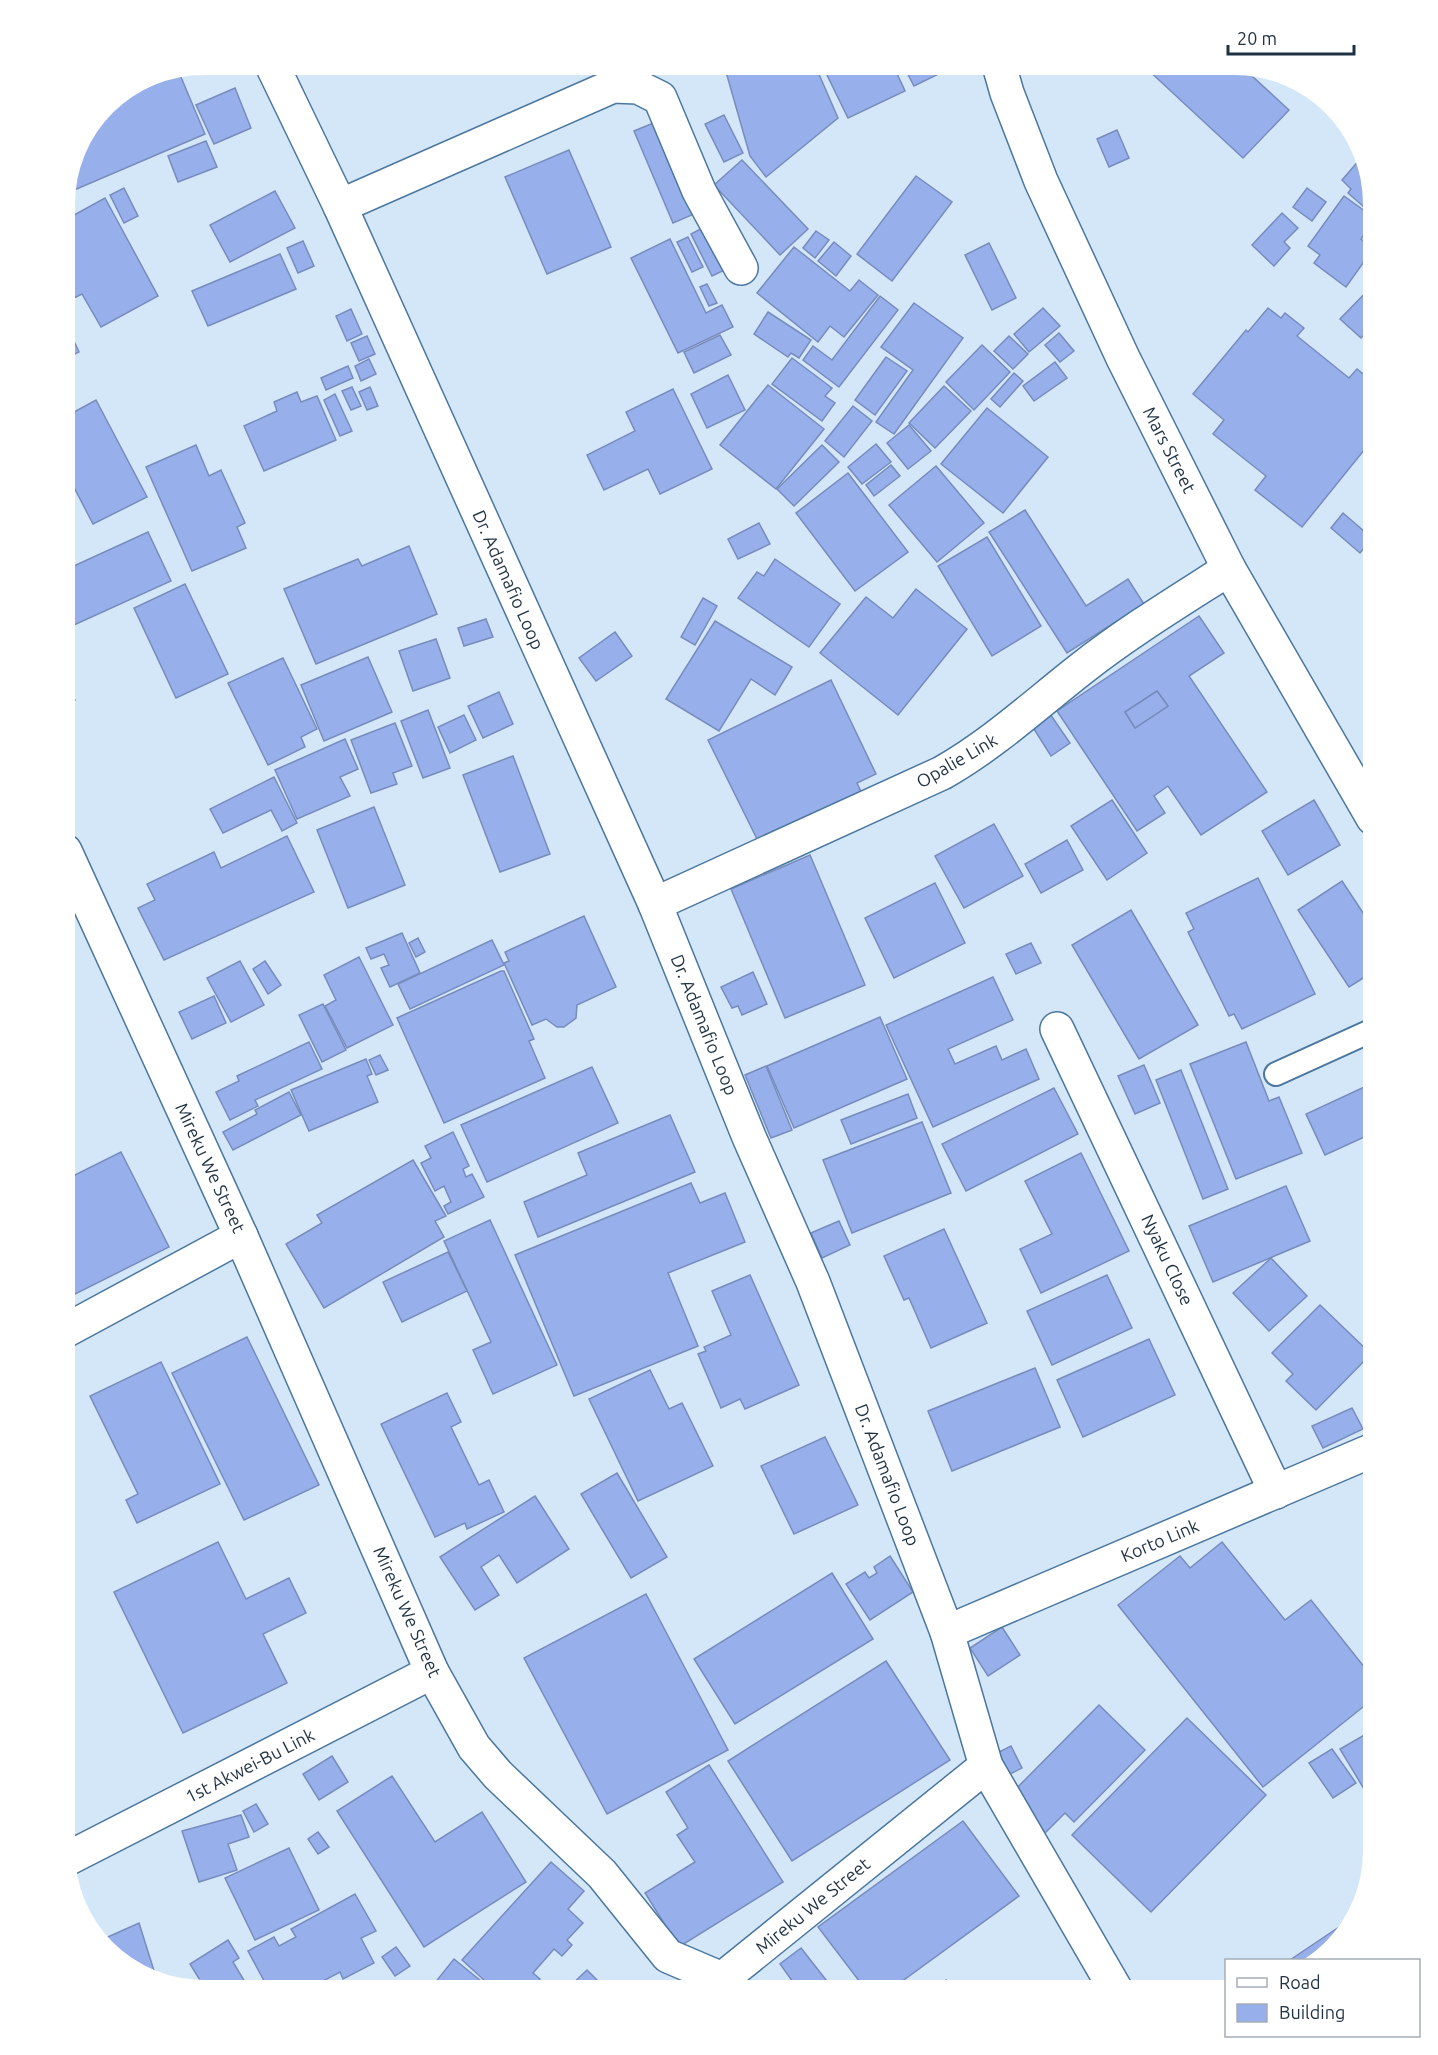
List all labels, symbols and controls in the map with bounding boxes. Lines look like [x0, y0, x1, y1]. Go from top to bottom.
scale bar [1228, 18, 1354, 56]
text: 20 m [1237, 28, 1277, 48]
street label: Mars Street [1140, 403, 1200, 496]
street label: Dr. Adamafio Loop [469, 507, 549, 652]
street label: Opalie Link [913, 729, 1000, 791]
street label: Dr. Adamafio Loop [668, 951, 742, 1098]
street label: Mireku We Street [172, 1099, 250, 1236]
street label: Nyaku Close [1138, 1211, 1198, 1308]
street label: Dr. Adamafio Loop [852, 1401, 924, 1548]
street label: Korto Link [1118, 1515, 1202, 1565]
street label: Mireku We Street [370, 1543, 446, 1680]
street label: 1st Akwei-Bu Link [182, 1724, 317, 1806]
street label: Mireku We Street [751, 1853, 873, 1957]
legend [1225, 1959, 1420, 2037]
text: Road [1279, 1972, 1321, 1992]
text: Building [1279, 2002, 1345, 2022]

